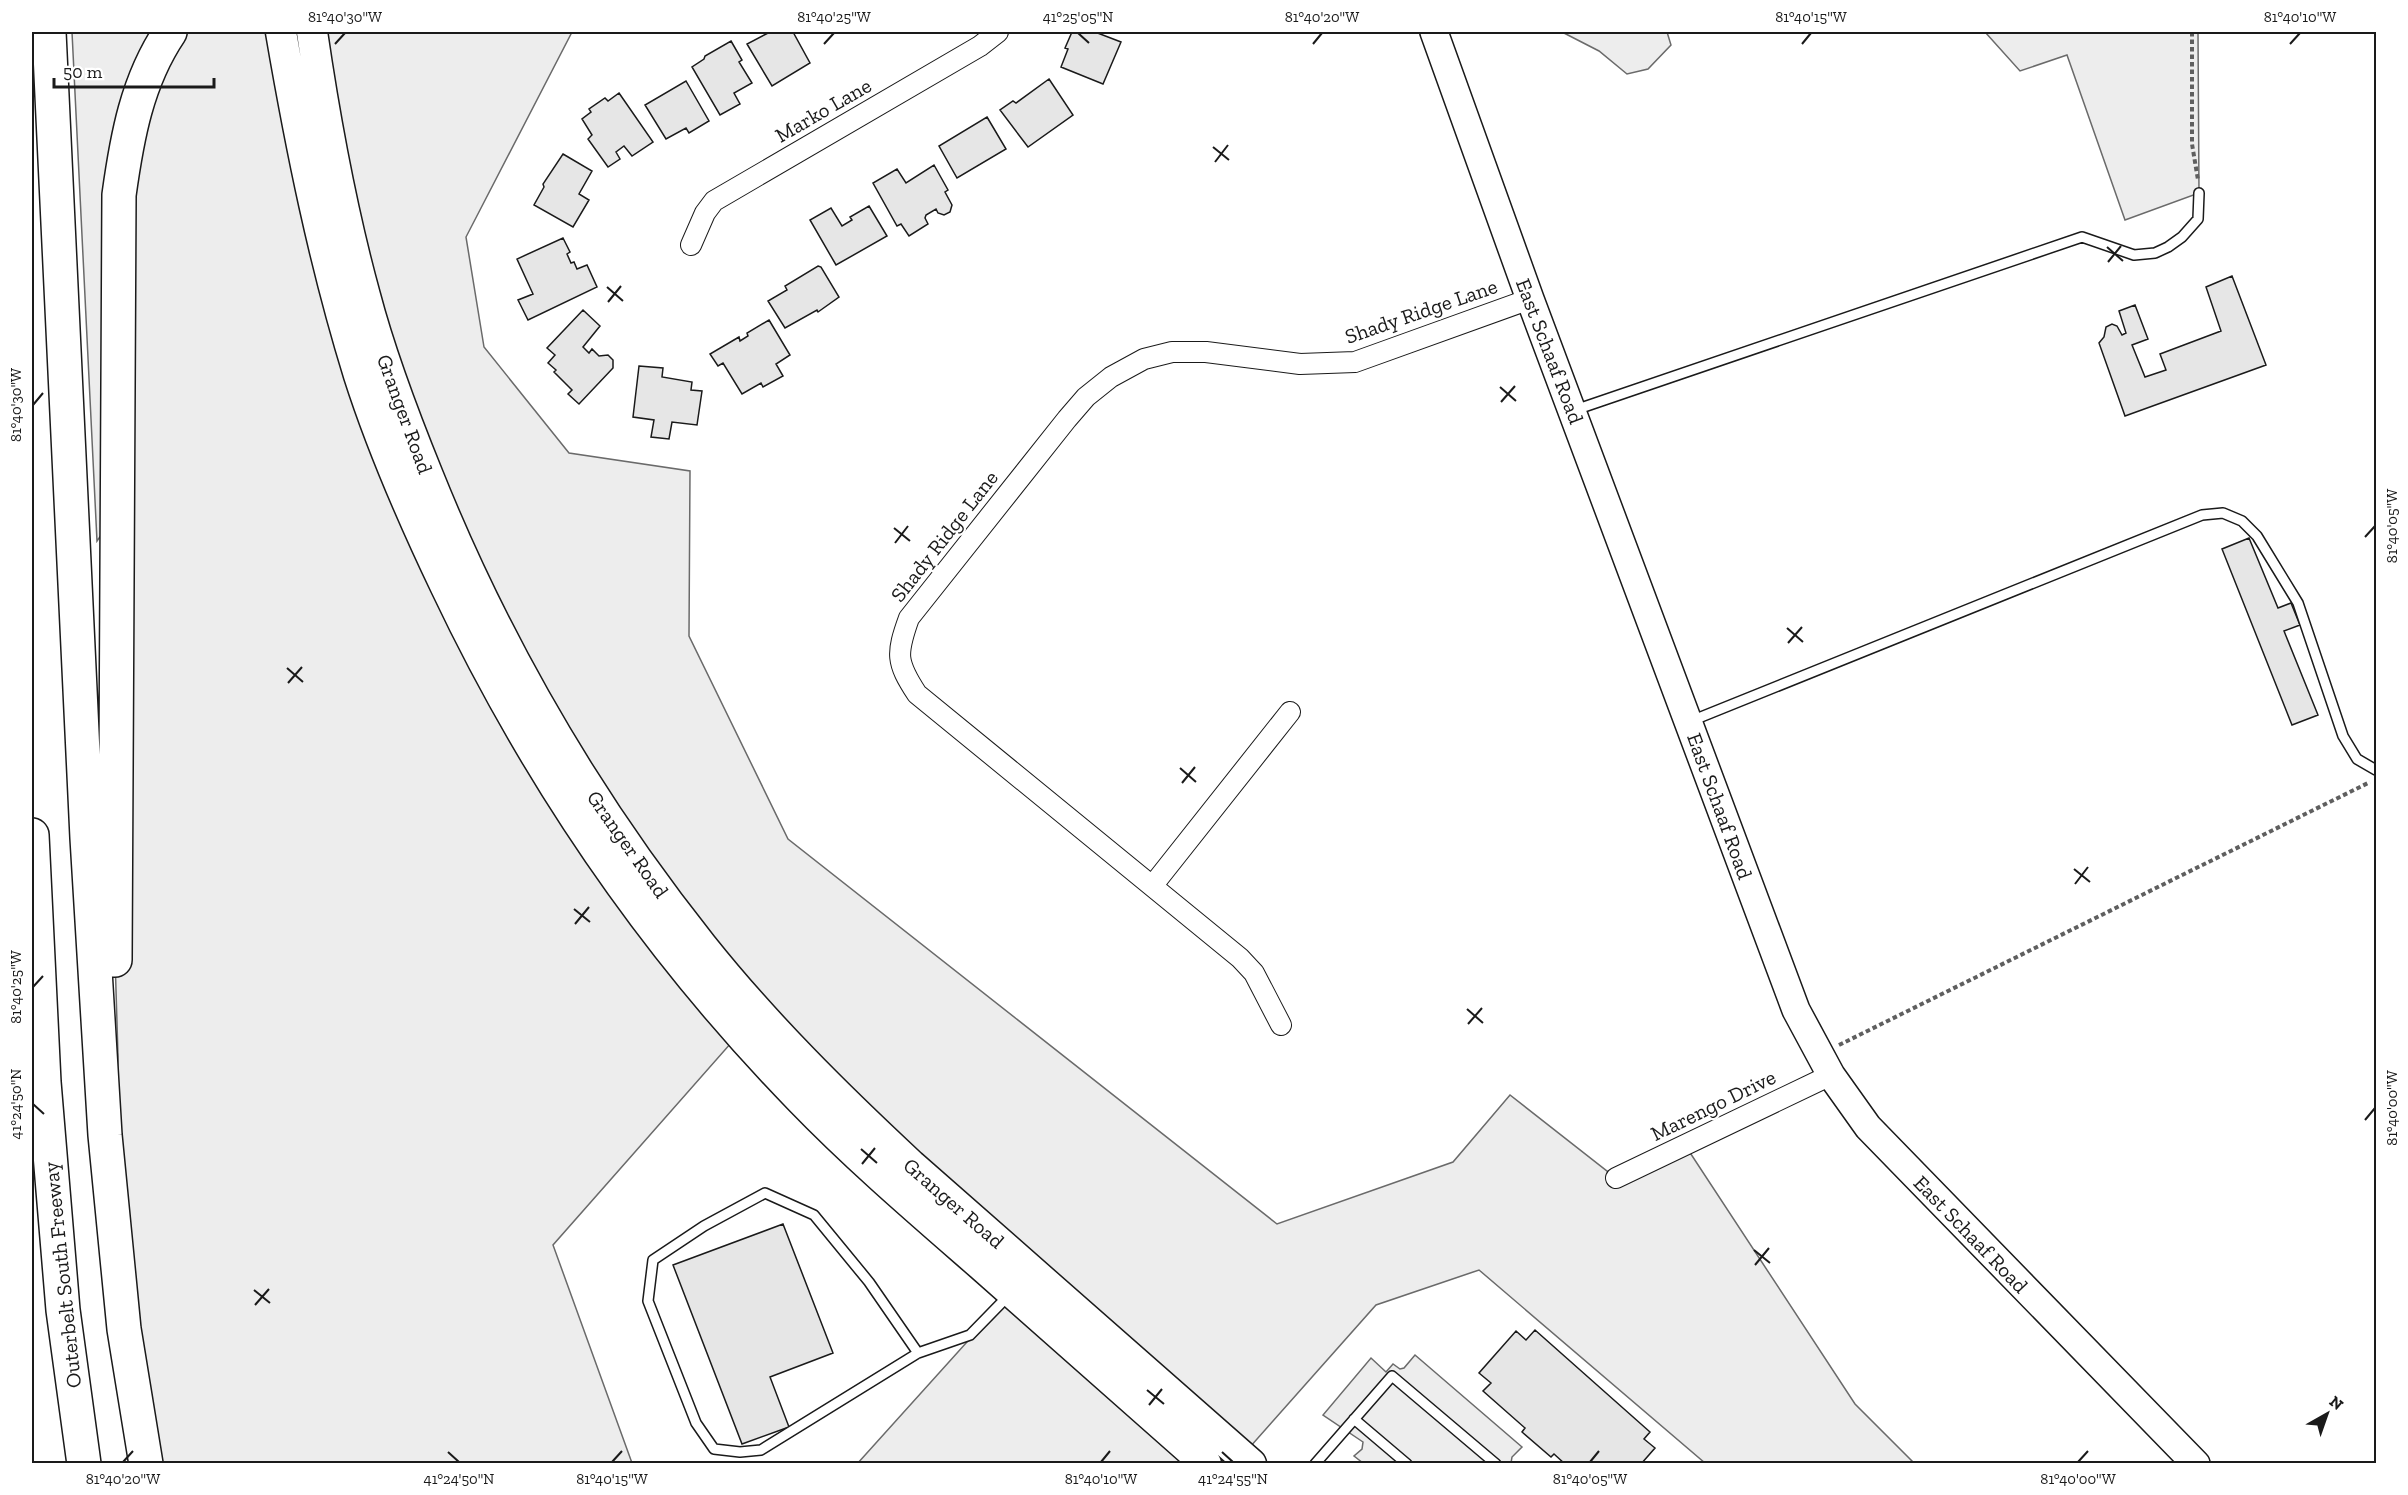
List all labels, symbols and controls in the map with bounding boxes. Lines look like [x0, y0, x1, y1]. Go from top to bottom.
text: 81°40'30"W [308, 8, 382, 26]
text: 81°40'25"W [797, 8, 871, 26]
text: 41°25'05"N [1043, 8, 1113, 26]
text: 81°40'20"W [1285, 8, 1359, 26]
text: 81°40'15"W [1775, 8, 1847, 26]
text: 81°40'10"W [2264, 8, 2336, 26]
scale bar [54, 51, 214, 89]
text: 50 m [63, 61, 103, 83]
street label: Marko Lane [771, 72, 876, 148]
street label: Shady Ridge Lane [1342, 273, 1501, 349]
street label: East Schaaf Road [1511, 275, 1589, 428]
street label: Granger Road [372, 351, 438, 478]
text: 81°40'30"W [7, 368, 25, 442]
street label: Shady Ridge Lane [885, 465, 1003, 607]
text: 81°40'05"W [2383, 489, 2401, 563]
street label: East Schaaf Road [1682, 729, 1758, 883]
street label: Granger Road [582, 786, 674, 903]
text: 81°40'25"W [7, 950, 25, 1024]
street label: Marengo Drive [1647, 1064, 1780, 1146]
text: 41°24'50"N [7, 1069, 25, 1139]
text: 81°40'00"W [2383, 1070, 2401, 1146]
street label: Granger Road [899, 1152, 1010, 1254]
street label: Outerbelt South Freeway [38, 1160, 86, 1389]
street label: East Schaaf Road [1909, 1170, 2034, 1298]
north arrow [2297, 1384, 2357, 1444]
text: N [2326, 1392, 2347, 1414]
text: 81°40'20"W [86, 1470, 160, 1488]
text: 41°24'50"N [424, 1470, 494, 1488]
text: 81°40'15"W [576, 1470, 648, 1488]
text: 81°40'10"W [1065, 1470, 1137, 1488]
text: 41°24'55"N [1198, 1470, 1268, 1488]
text: 81°40'05"W [1553, 1470, 1627, 1488]
text: 81°40'00"W [2040, 1470, 2116, 1488]

